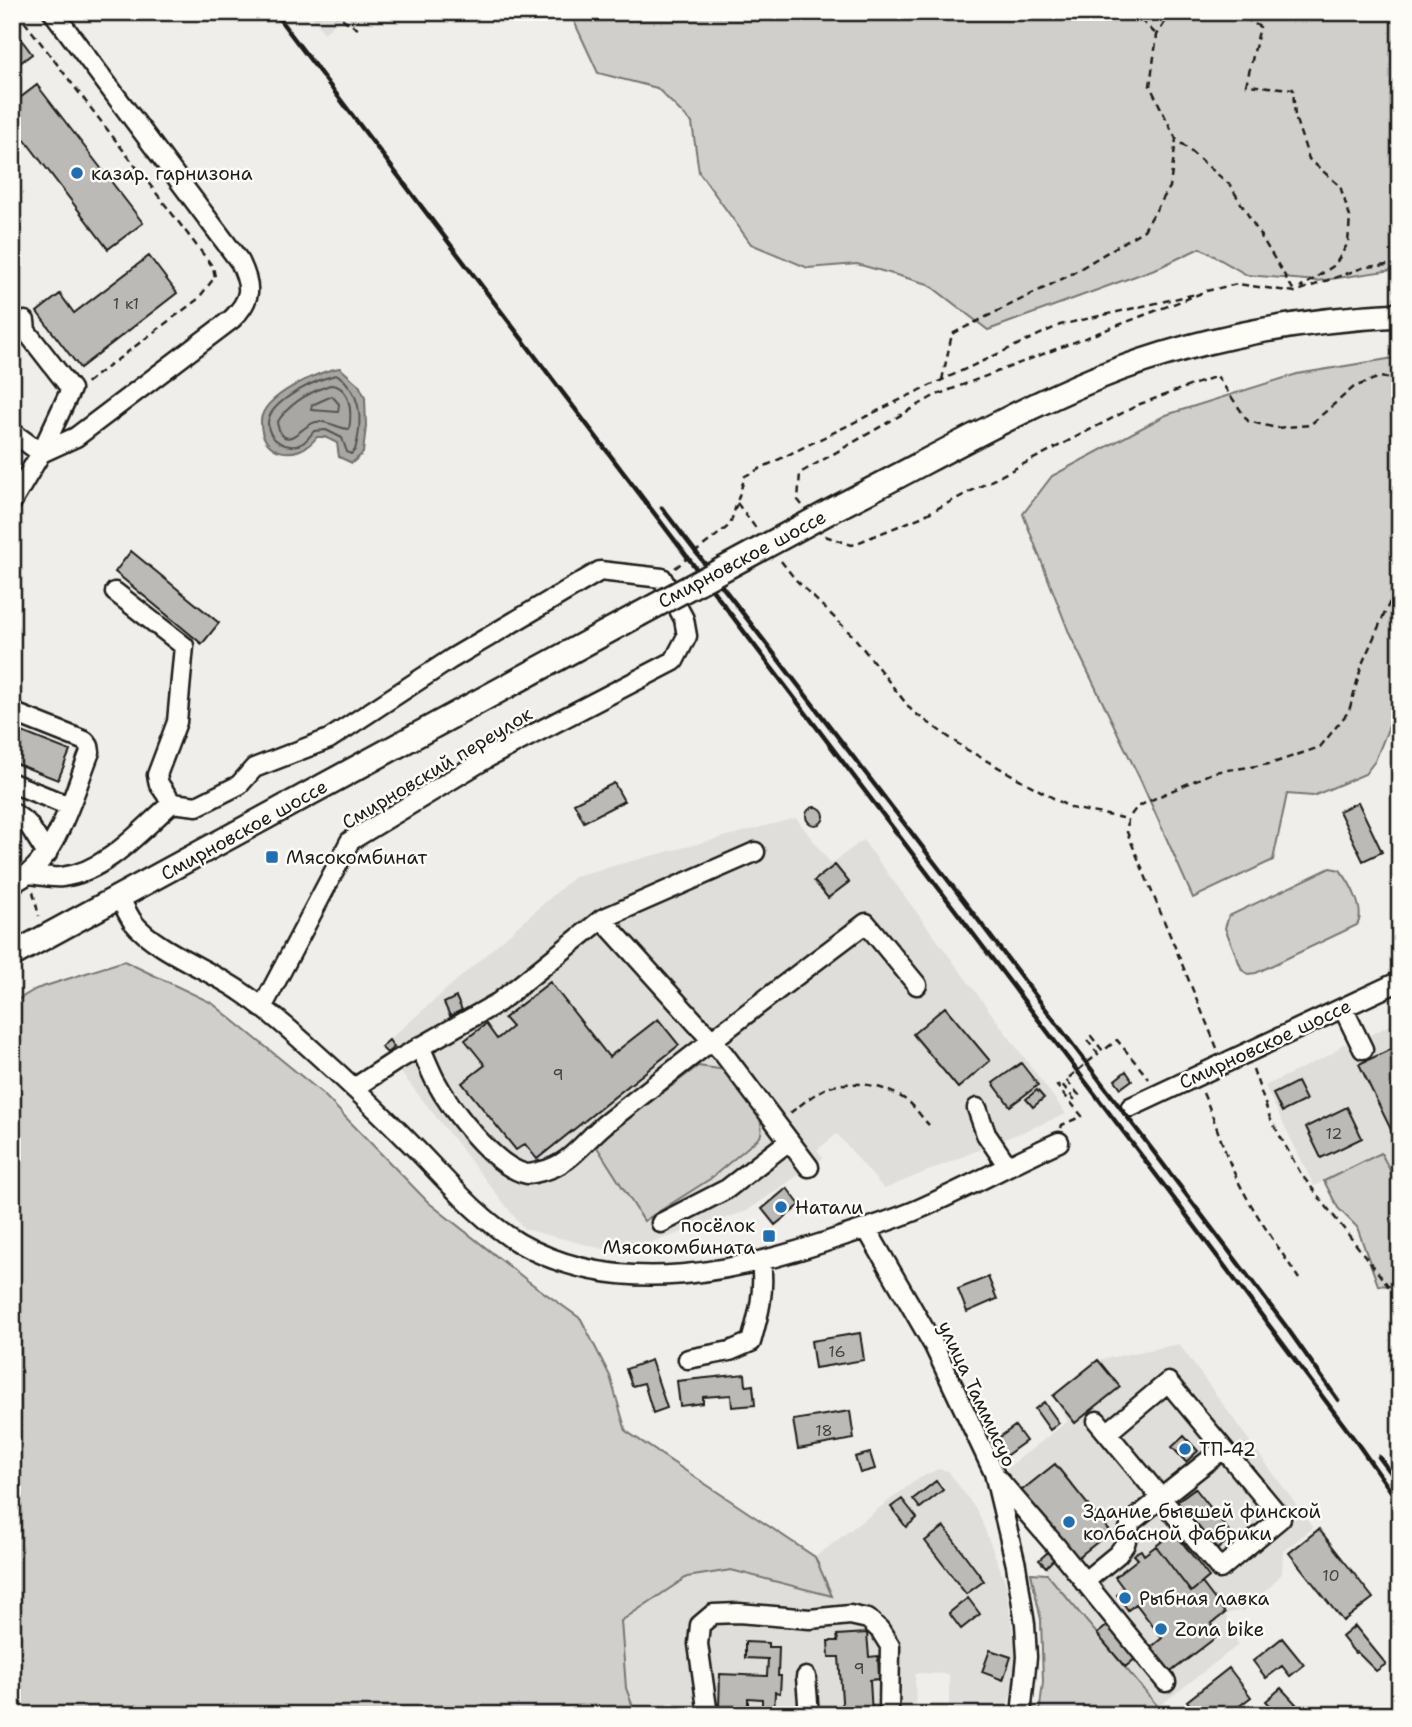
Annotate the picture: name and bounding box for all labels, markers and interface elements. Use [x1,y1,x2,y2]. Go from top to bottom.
place label: казар. гарнизона [91,161,253,186]
marker: казар. гарнизона [69,165,85,181]
house number: 1 к1 [113,293,139,314]
street label: Смирновское шоссе [654,504,830,614]
street label: Смирновский переулок [337,701,537,835]
street label: Смирновское шоссе [156,774,332,886]
place label: Мясокомбинат [286,845,427,870]
marker: Мясокомбинат [264,849,280,865]
street label: Смирновское шоссе [1175,993,1355,1095]
house number: 9 [552,1064,564,1085]
house number: 12 [1325,1123,1343,1144]
place label: Натали [795,1195,864,1220]
marker: Натали [773,1199,789,1215]
place label: посёлок Мясокомбината [603,1213,755,1260]
marker: посёлок Мясокомбината [761,1228,777,1244]
street label: улица Таммисуо [932,1317,1022,1471]
house number: 16 [828,1341,846,1362]
house number: 18 [815,1420,833,1441]
place label: ТП-42 [1199,1437,1256,1462]
marker: ТП-42 [1177,1441,1193,1457]
place label: Здание бывшей финской колбасной фабрики [1083,1499,1321,1546]
marker: Здание бывшей финской колбасной фабрики [1061,1514,1077,1530]
house number: 10 [1322,1565,1340,1586]
place label: Рыбная лавка [1139,1586,1270,1611]
marker: Рыбная лавка [1117,1590,1133,1606]
place label: Zona bike [1175,1617,1264,1642]
marker: Zona bike [1153,1621,1169,1637]
house number: 9 [853,1658,865,1679]

